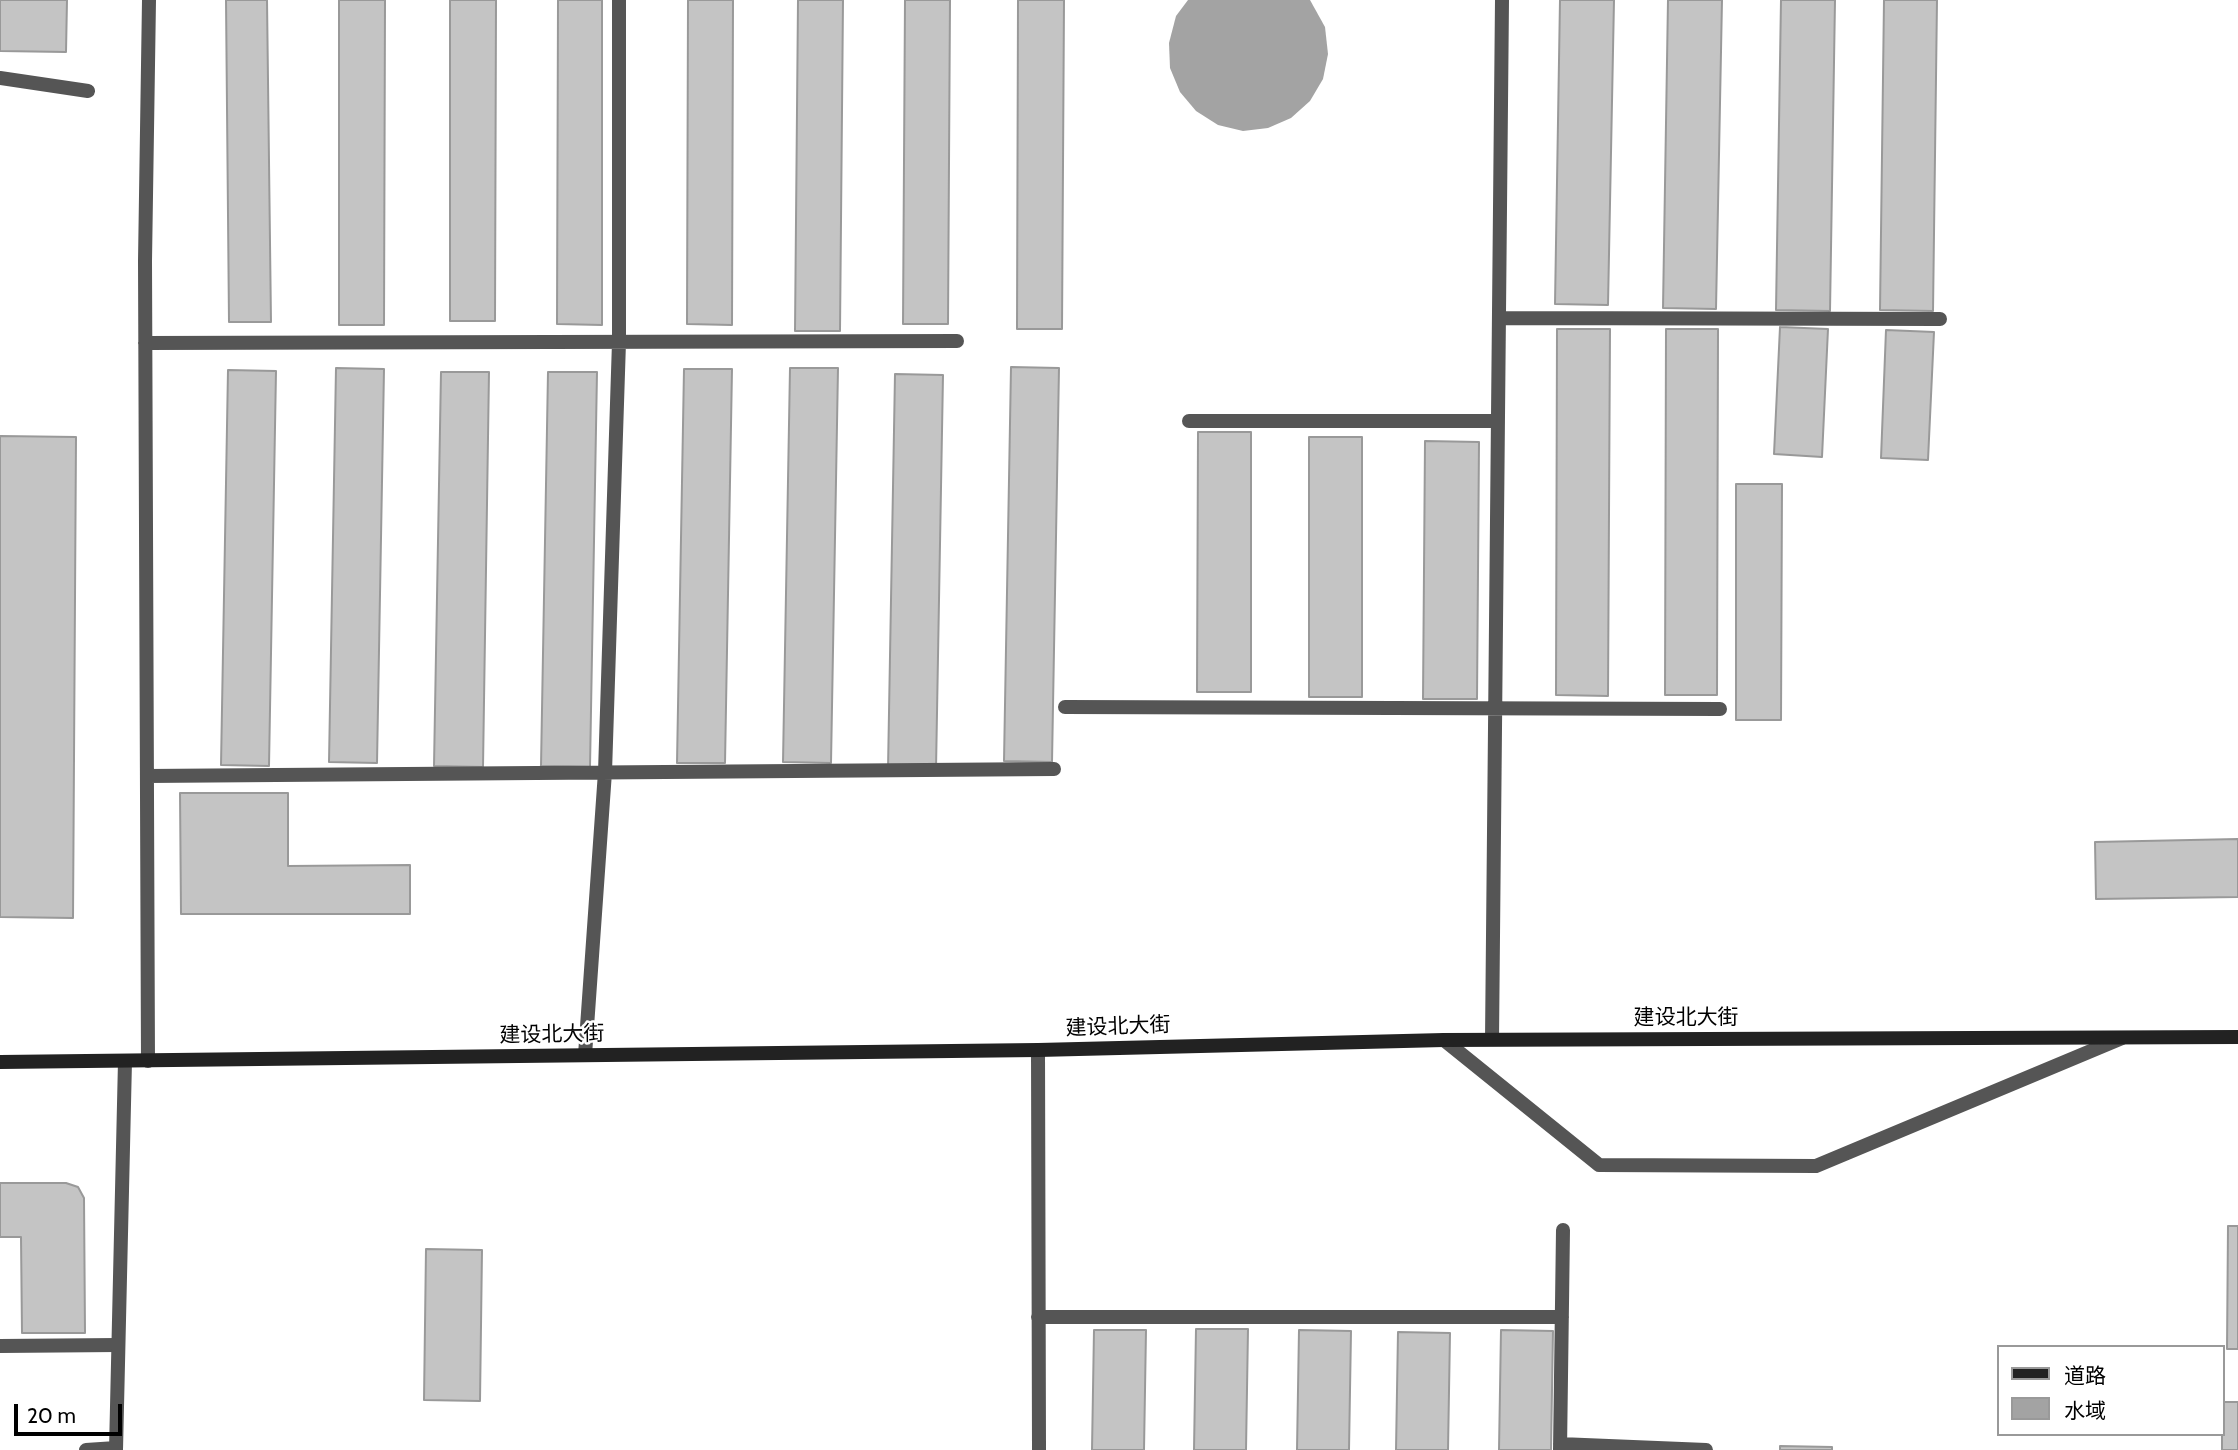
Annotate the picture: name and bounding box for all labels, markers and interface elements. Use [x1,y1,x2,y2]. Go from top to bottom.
street label: 建设北大街 [1634,1005,1738,1031]
street label: 建设北大街 [1065,1013,1171,1041]
street label: 建设北大街 [499,1021,605,1049]
legend [1996,1345,2224,1436]
text: 道路 [2064,1363,2106,1388]
scale bar [18,1390,126,1434]
text: 水域 [2064,1398,2106,1423]
text: 20 m [27,1403,76,1428]

